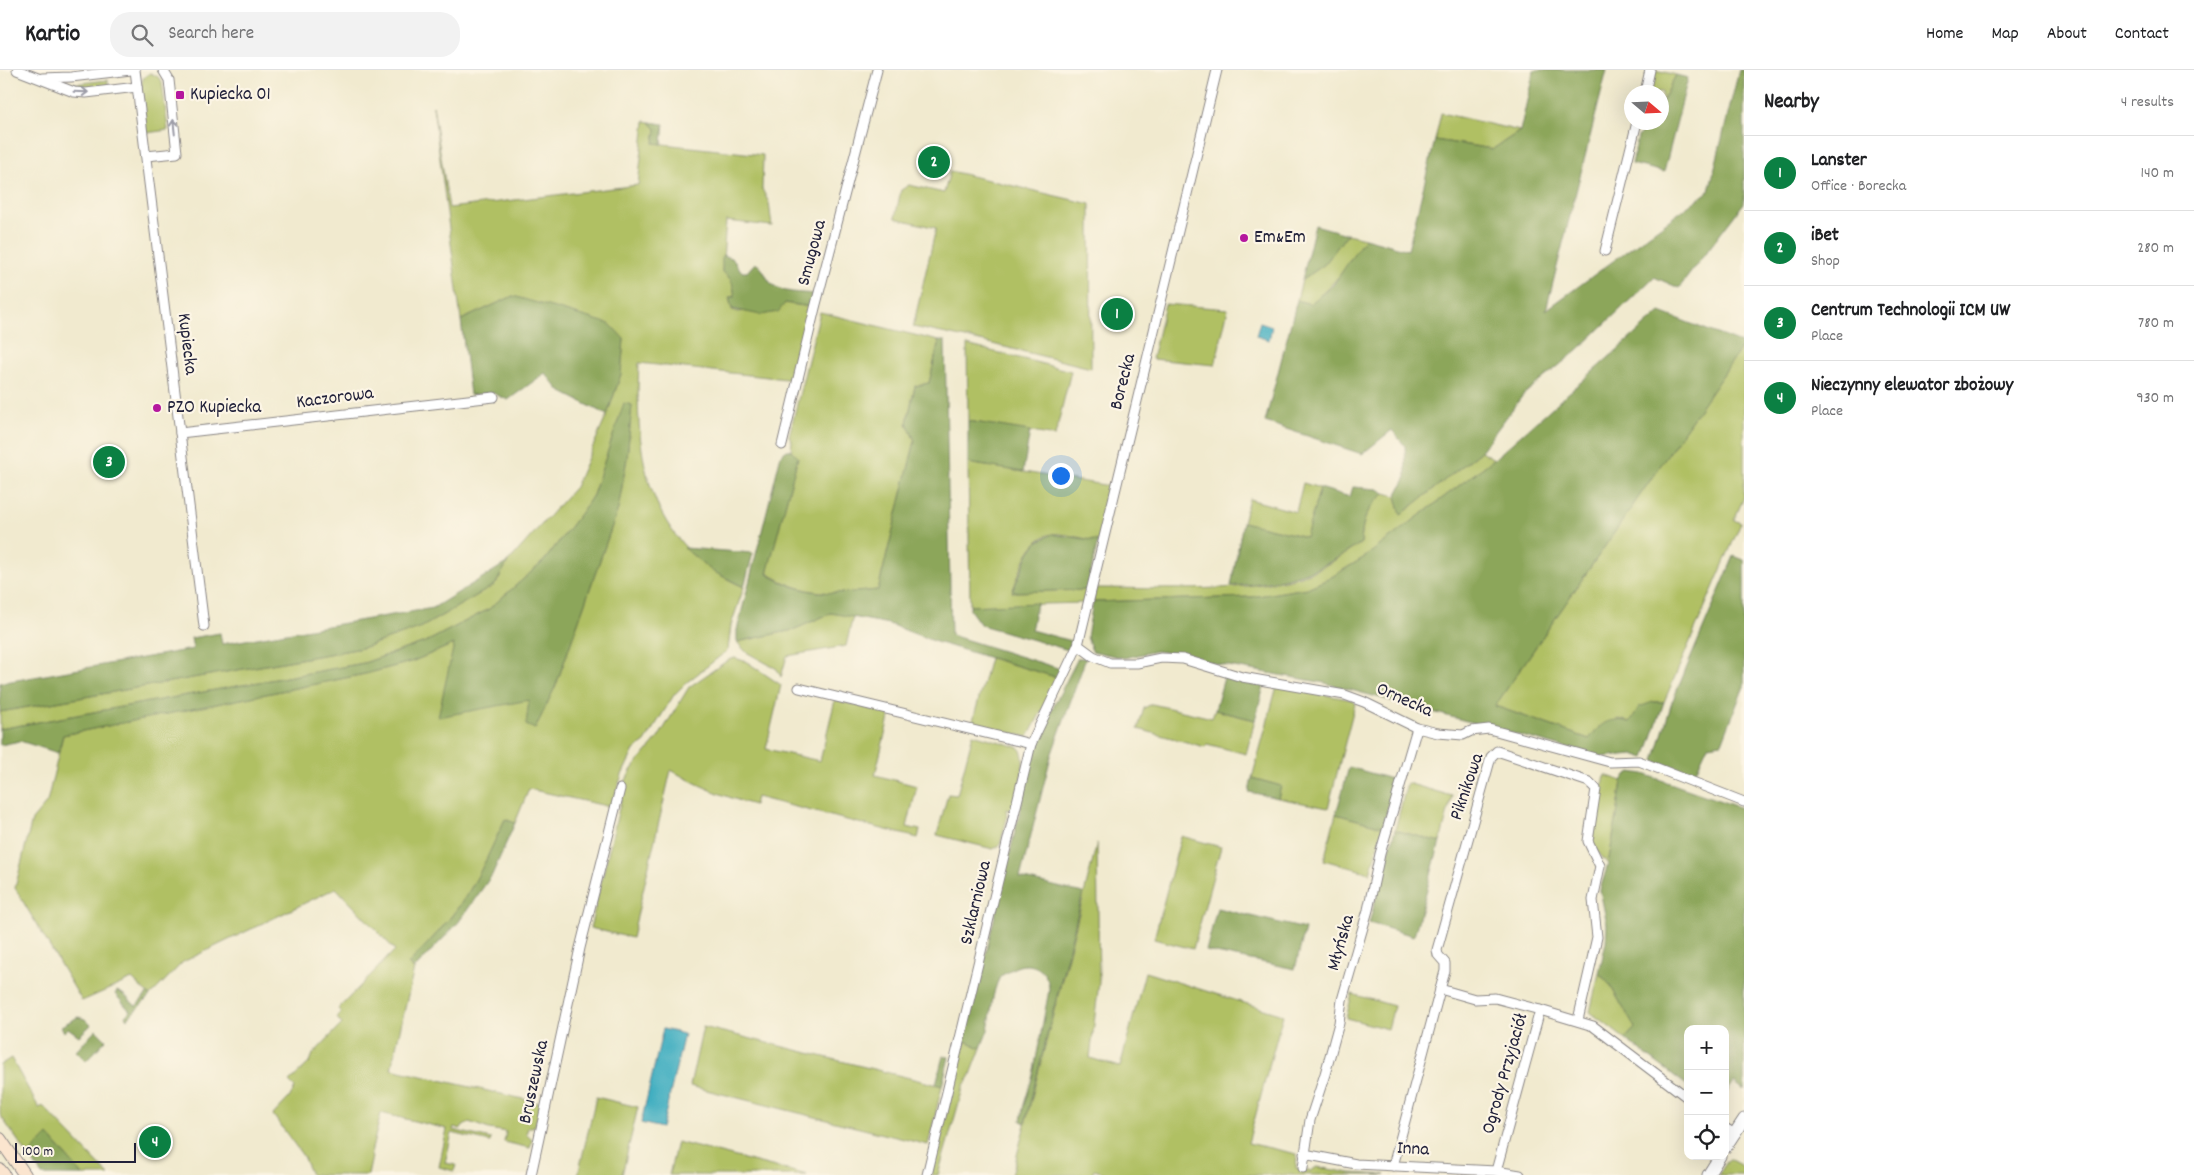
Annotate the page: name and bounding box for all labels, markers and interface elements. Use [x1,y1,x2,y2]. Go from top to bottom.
search box [110,12,460,57]
text: Kartio [25,18,80,52]
icon: search [128,21,156,49]
text: Search here [168,21,254,48]
text: Home [1926,22,1963,47]
text: Map [1991,22,2019,47]
text: About [2047,22,2087,47]
text: Contact [2115,22,2169,47]
place label: Kupiecka 01 [190,82,271,109]
north arrow [1624,85,1669,130]
one-way arrow [73,88,89,97]
text: Nearby [1764,88,1819,118]
marker: Kupiecka 01 [174,89,186,101]
text: 4 results [2121,91,2174,114]
one-way arrow [169,119,179,135]
pin: 2 [918,143,950,181]
text: Lanster [1811,148,1867,175]
text: 1 [1778,162,1782,185]
text: 140 m [2140,162,2174,185]
text: Office · Borecka [1811,175,1906,198]
street label: Smugowa [791,216,835,289]
text: iBet [1811,223,1839,250]
place label: Em&Em [1254,225,1306,252]
marker: Em&Em [1238,232,1250,244]
text: 2 [1777,237,1784,260]
text: 280 m [2137,237,2174,260]
text: Shop [1811,250,1840,273]
pin: 1 [1101,295,1133,333]
text: Centrum Technologii ICM UW [1811,298,2010,325]
street label: Kupiecka [169,312,203,377]
text: 3 [1776,312,1784,335]
text: 780 m [2138,312,2174,335]
text: Place [1811,325,1843,348]
street label: Borecka [1104,350,1144,413]
text: Nieczynny elewator zbożowy [1811,373,2013,400]
street label: Kaczorowa [295,381,376,417]
text: 4 [1777,387,1783,410]
text: 930 m [2136,387,2174,410]
place label: PZO Kupiecka [167,395,262,422]
text: Place [1811,400,1843,423]
marker: PZO Kupiecka [151,402,163,414]
pin: 3 [93,443,125,481]
your location [1048,463,1074,489]
street label: Ornecka [1371,677,1438,726]
street label: Piknikowa [1444,749,1492,824]
street label: Szklarniowa [954,857,1000,948]
street label: Młyńska [1321,911,1363,974]
street label: Ogrody Przyjaciół [1476,1010,1536,1138]
map controls [1684,1025,1729,1160]
button: + [1684,1025,1729,1070]
street label: Bruszewska [513,1037,557,1126]
button: − [1684,1070,1729,1115]
button: locate [1684,1115,1729,1160]
pin: 4 [139,1123,171,1161]
street label: Inna [1396,1136,1431,1164]
scale bar [15,1140,136,1163]
text: 100 m [22,1142,53,1162]

